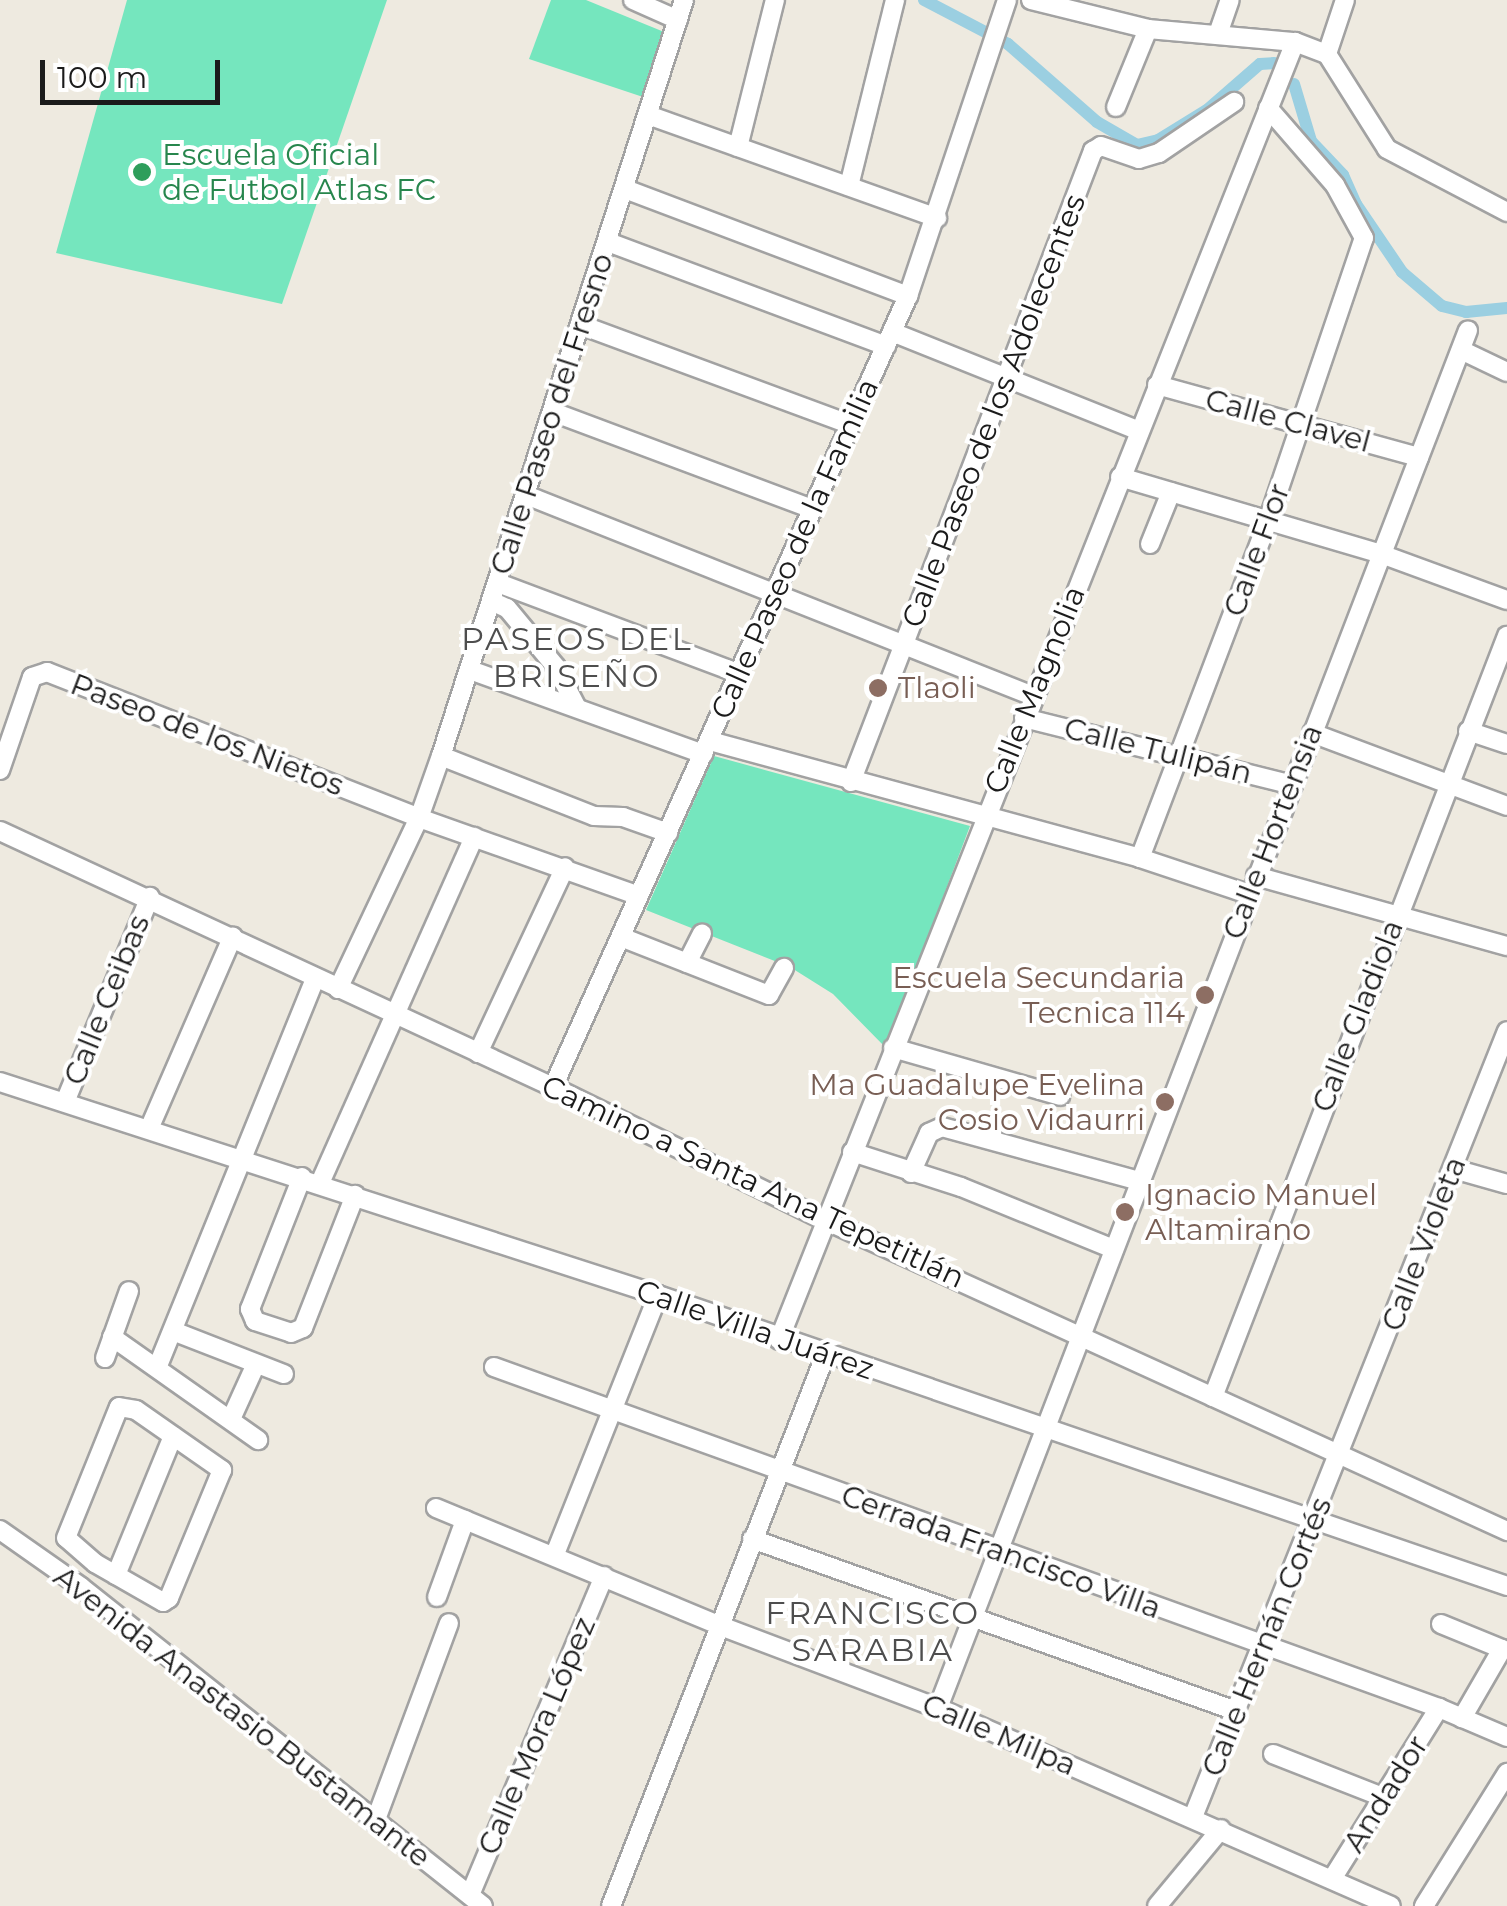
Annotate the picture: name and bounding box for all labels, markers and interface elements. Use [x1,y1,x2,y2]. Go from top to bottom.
scale bar [45,40,225,102]
text: 100 m [57,59,147,96]
place label: Escuela Oficial de Futbol Atlas FC [162,137,436,208]
marker: Escuela Oficial de Futbol Atlas FC [131,161,153,183]
street label: Calle Paseo de los Adolecentes [895,189,1093,633]
street label: Calle Paseo del Fresno [483,249,621,579]
street label: Calle Paseo de la Familia [704,373,886,725]
street label: Calle Clavel [1201,382,1375,460]
street label: Calle Flor [1216,479,1298,621]
street label: Calle Magnolia [977,581,1093,799]
district label: PASEOS DEL BRISEÑO [461,621,693,696]
street label: Paseo de los Nietos [65,666,349,804]
place label: Tlaoli [898,670,976,706]
marker: Tlaoli [867,677,889,699]
street label: Calle Tulipán [1060,710,1256,792]
street label: Calle Hortensia [1216,720,1330,944]
street label: Calle Ceibas [57,910,157,1090]
street label: Calle Gladiola [1305,915,1411,1117]
place label: Escuela Secundaria Tecnica 114 [892,960,1185,1030]
marker: Escuela Secundaria Tecnica 114 [1194,984,1216,1006]
place label: Ma Guadalupe Evelina Cosio Vidaurri [809,1067,1145,1138]
street label: Camino a Santa Ana Tepetitlán [536,1068,970,1296]
marker: Ma Guadalupe Evelina Cosio Vidaurri [1154,1091,1176,1113]
street label: Calle Violeta [1374,1152,1474,1336]
place label: Ignacio Manuel Altamirano [1145,1177,1377,1248]
marker: Ignacio Manuel Altamirano [1114,1201,1136,1223]
street label: Calle Villa Juárez [631,1272,879,1388]
street label: Cerrada Francisco Villa [836,1477,1166,1627]
street label: Calle Hernán Cortés [1195,1492,1339,1782]
street label: Avenida Anastasio Bustamante [47,1559,437,1875]
district label: FRANCISCO SARABIA [765,1595,981,1670]
street label: Calle Mora López [471,1612,603,1860]
street label: Calle Milpa [917,1686,1081,1784]
street label: Andador [1336,1729,1436,1859]

